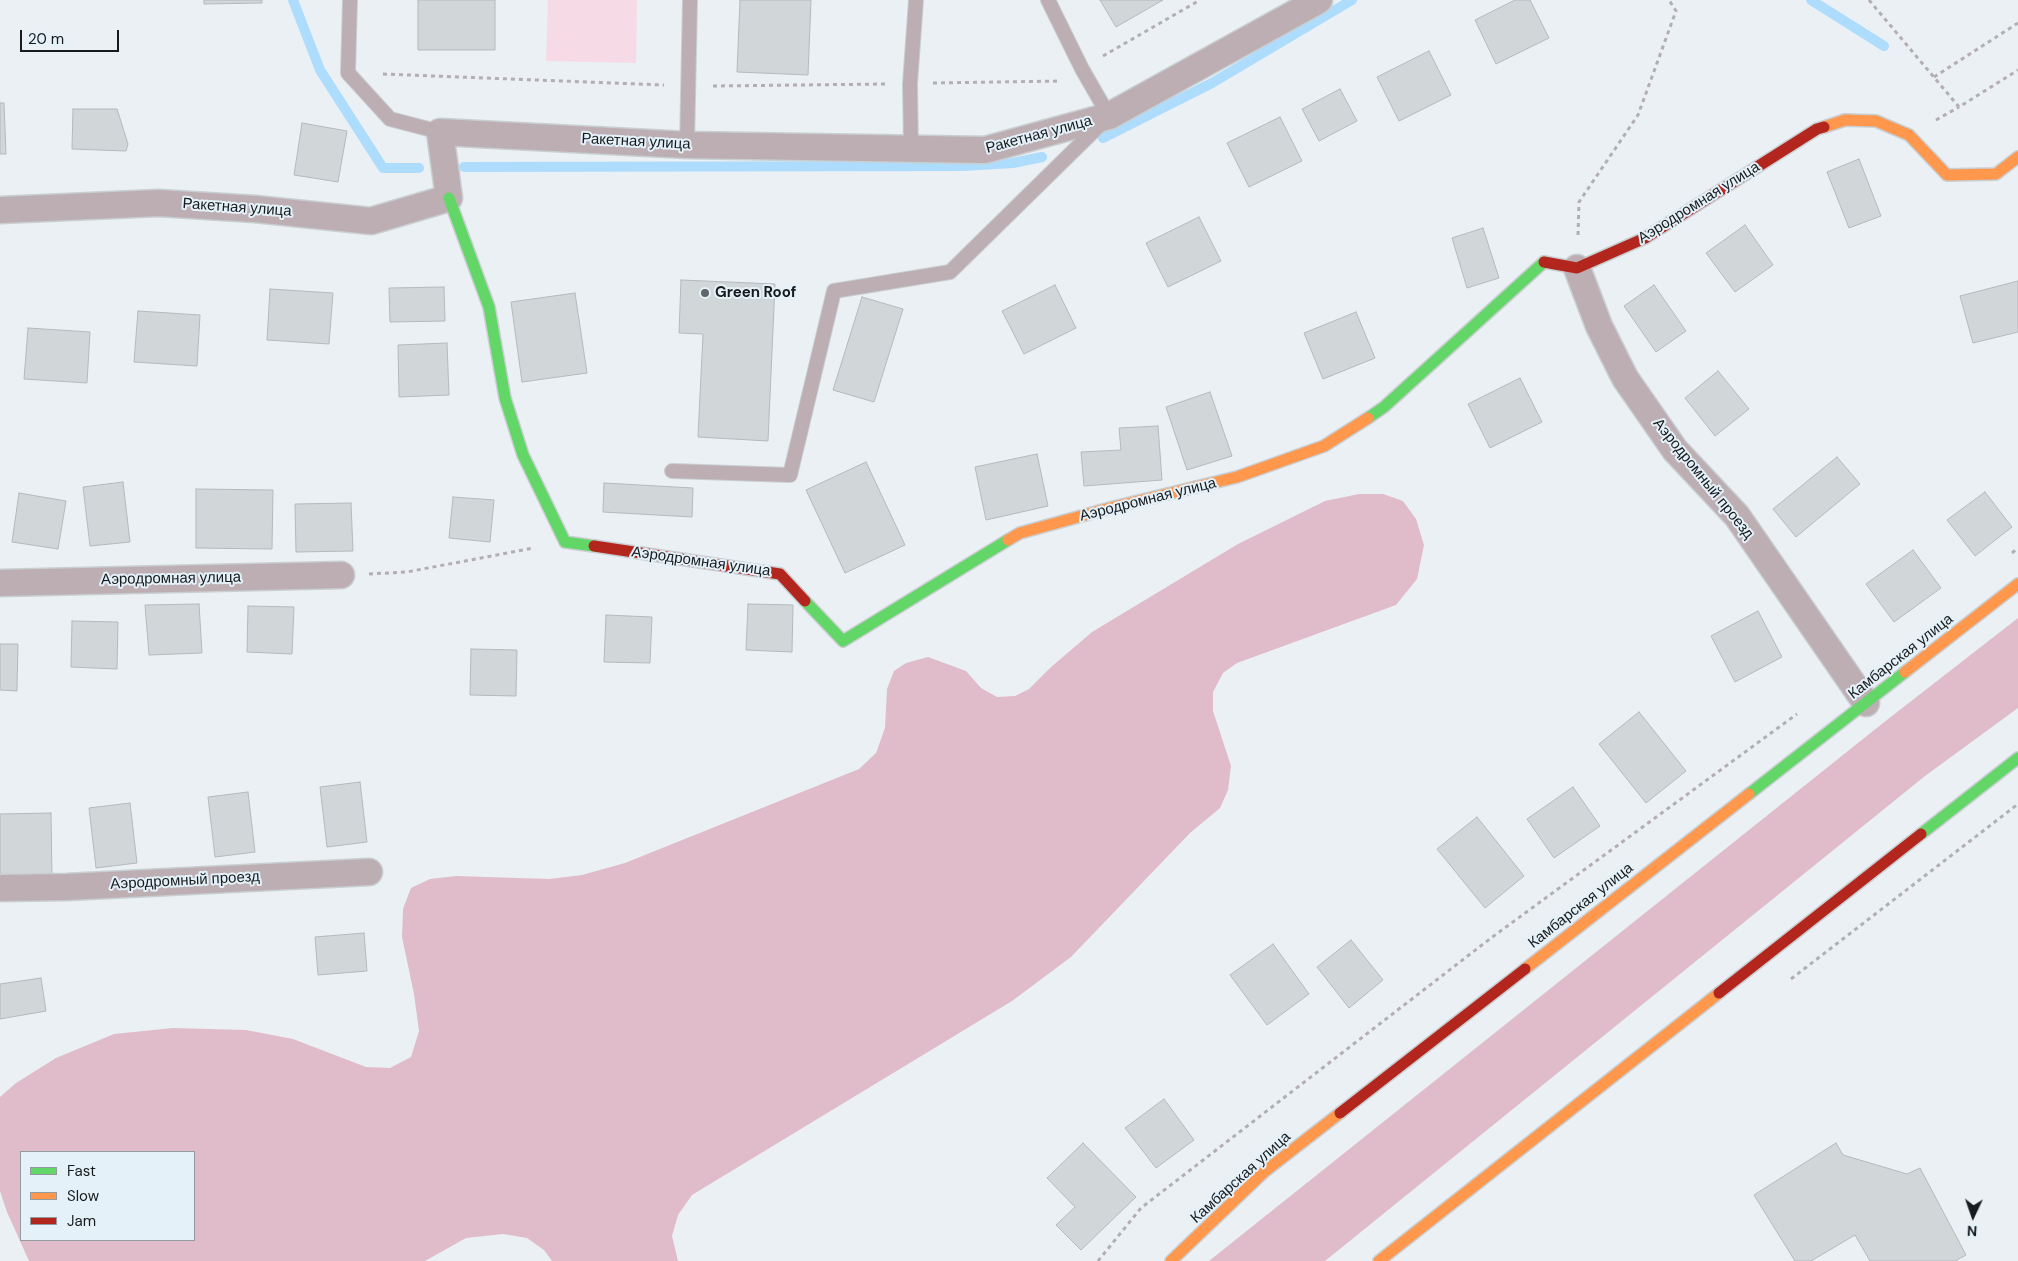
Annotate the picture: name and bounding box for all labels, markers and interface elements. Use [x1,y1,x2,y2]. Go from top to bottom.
scale bar [22,20,121,52]
text: 20 m [28,29,64,49]
street label: Ракетная улица [984,112,1094,158]
street label: Ракетная улица [581,130,691,154]
street label: Аэродромная улица [1635,158,1763,248]
street label: Ракетная улица [182,195,292,221]
place label: Green Roof [715,284,796,302]
marker: Green Roof [699,287,711,299]
street label: Аэродромный проезд [1649,415,1757,543]
street label: Аэродромная улица [1078,474,1218,526]
street label: Аэродромная улица [630,543,772,581]
street label: Аэродромная улица [101,569,241,589]
street label: Камбарская улица [1845,610,1957,704]
street label: Камбарская улица [1525,859,1637,953]
street label: Аэродромный проезд [110,868,260,894]
street label: Камбарская улица [1187,1128,1295,1228]
legend [20,1151,195,1241]
text: Fast [67,1161,96,1181]
text: Slow [67,1186,99,1206]
north arrow [1948,1191,1998,1241]
text: Jam [67,1211,96,1231]
text: N [1967,1222,1978,1240]

